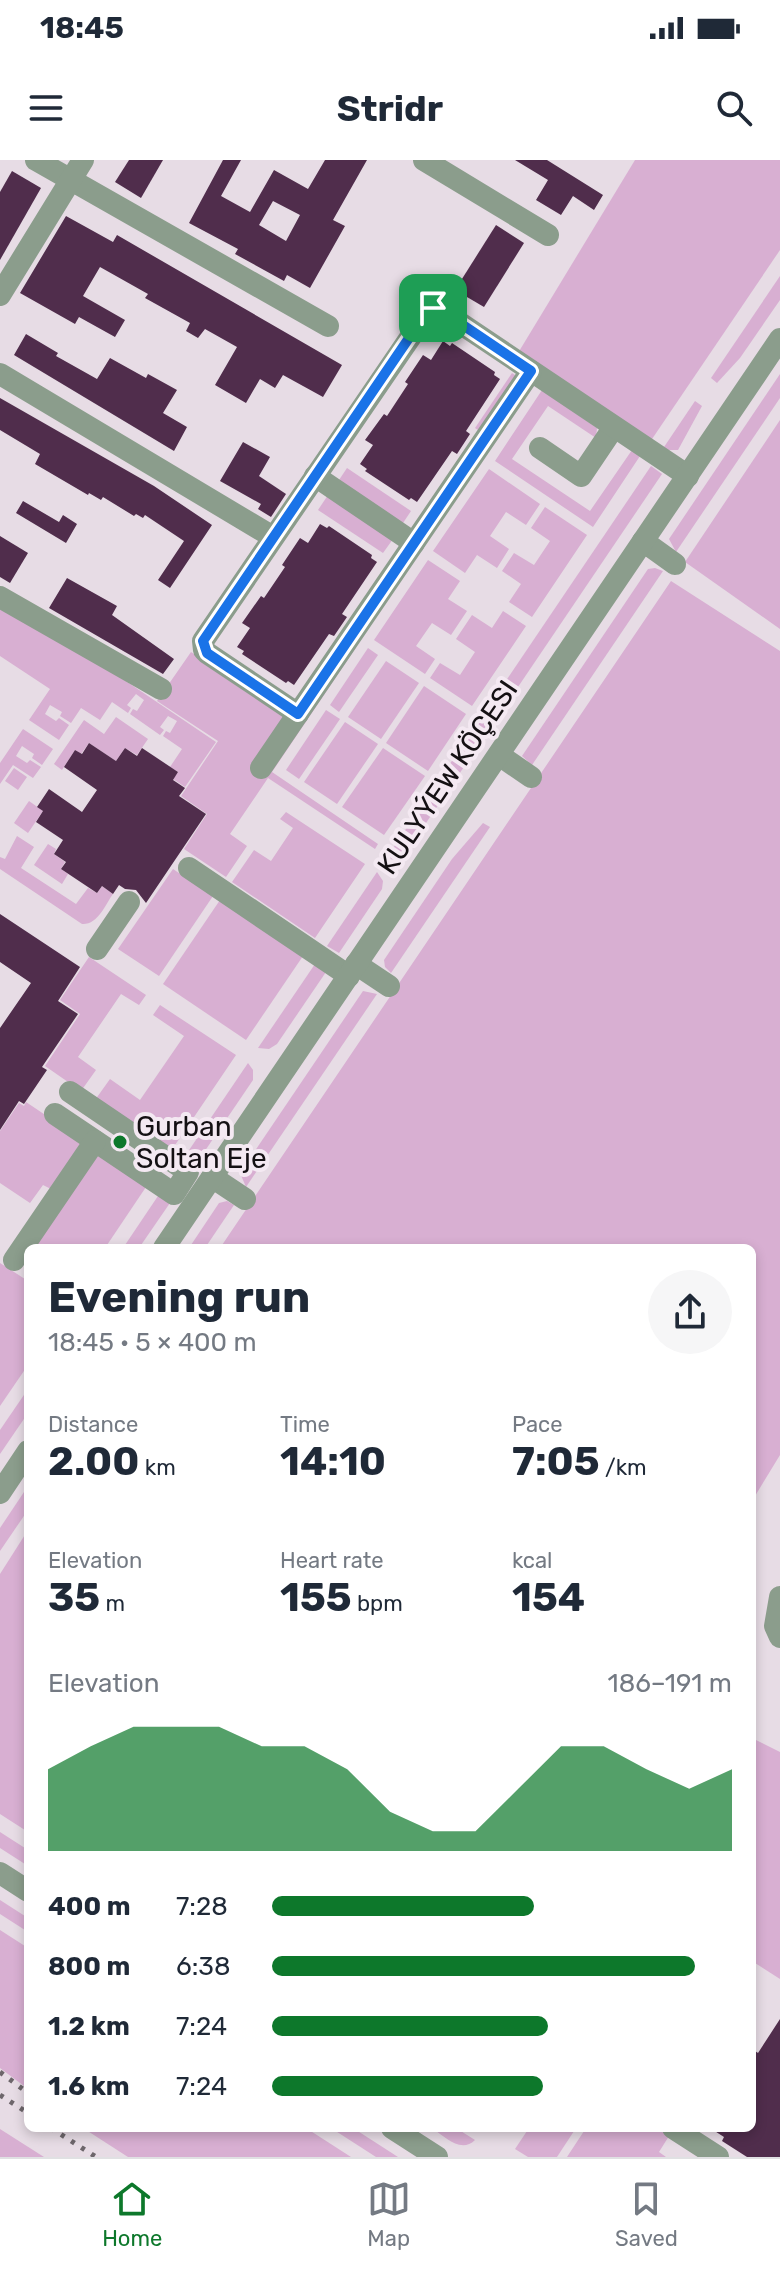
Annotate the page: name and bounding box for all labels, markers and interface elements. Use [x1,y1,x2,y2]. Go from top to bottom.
text: 18:45 [40,10,124,46]
icon: menu [24,86,68,130]
icon: search [712,86,756,130]
text: Stridr [337,87,443,130]
pin [399,274,467,342]
icon: arrive [411,286,455,330]
street label: KULYÝEW KÖÇESI [370,674,524,880]
place label: Gurban Soltan Eje [136,1110,267,1175]
marker: Gurban Soltan Eje [111,1133,129,1151]
button: share [648,1270,732,1354]
text: Evening run [48,1271,310,1323]
text: 18:45 · 5 × 400 m [48,1327,257,1358]
text: Distance [48,1411,138,1438]
text: Time [280,1411,330,1438]
text: Pace [512,1411,563,1438]
text: 2.00 [48,1438,139,1485]
text: 14:10 [280,1438,386,1485]
text: 7:05 [512,1438,600,1485]
text: km [139,1454,176,1481]
text: /km [600,1454,647,1481]
text: Elevation [48,1547,142,1574]
text: Heart rate [280,1547,384,1574]
text: kcal [512,1547,552,1574]
text: 35 [48,1574,100,1621]
text: 155 [280,1574,352,1621]
text: 154 [512,1574,585,1621]
text: m [100,1590,125,1617]
text: bpm [352,1590,403,1617]
text: Elevation [48,1668,159,1699]
text: 186–191 m [608,1668,732,1699]
text: 400 m [48,1891,130,1922]
text: 7:28 [176,1891,228,1922]
text: 800 m [48,1951,130,1982]
text: 6:38 [176,1951,231,1982]
text: 1.2 km [48,2011,130,2042]
text: 7:24 [176,2011,227,2042]
text: 1.6 km [48,2071,130,2102]
text: 7:24 [176,2071,227,2102]
tab: Home [102,2177,162,2252]
tab: Map [367,2177,411,2252]
tab: Saved [615,2177,678,2252]

